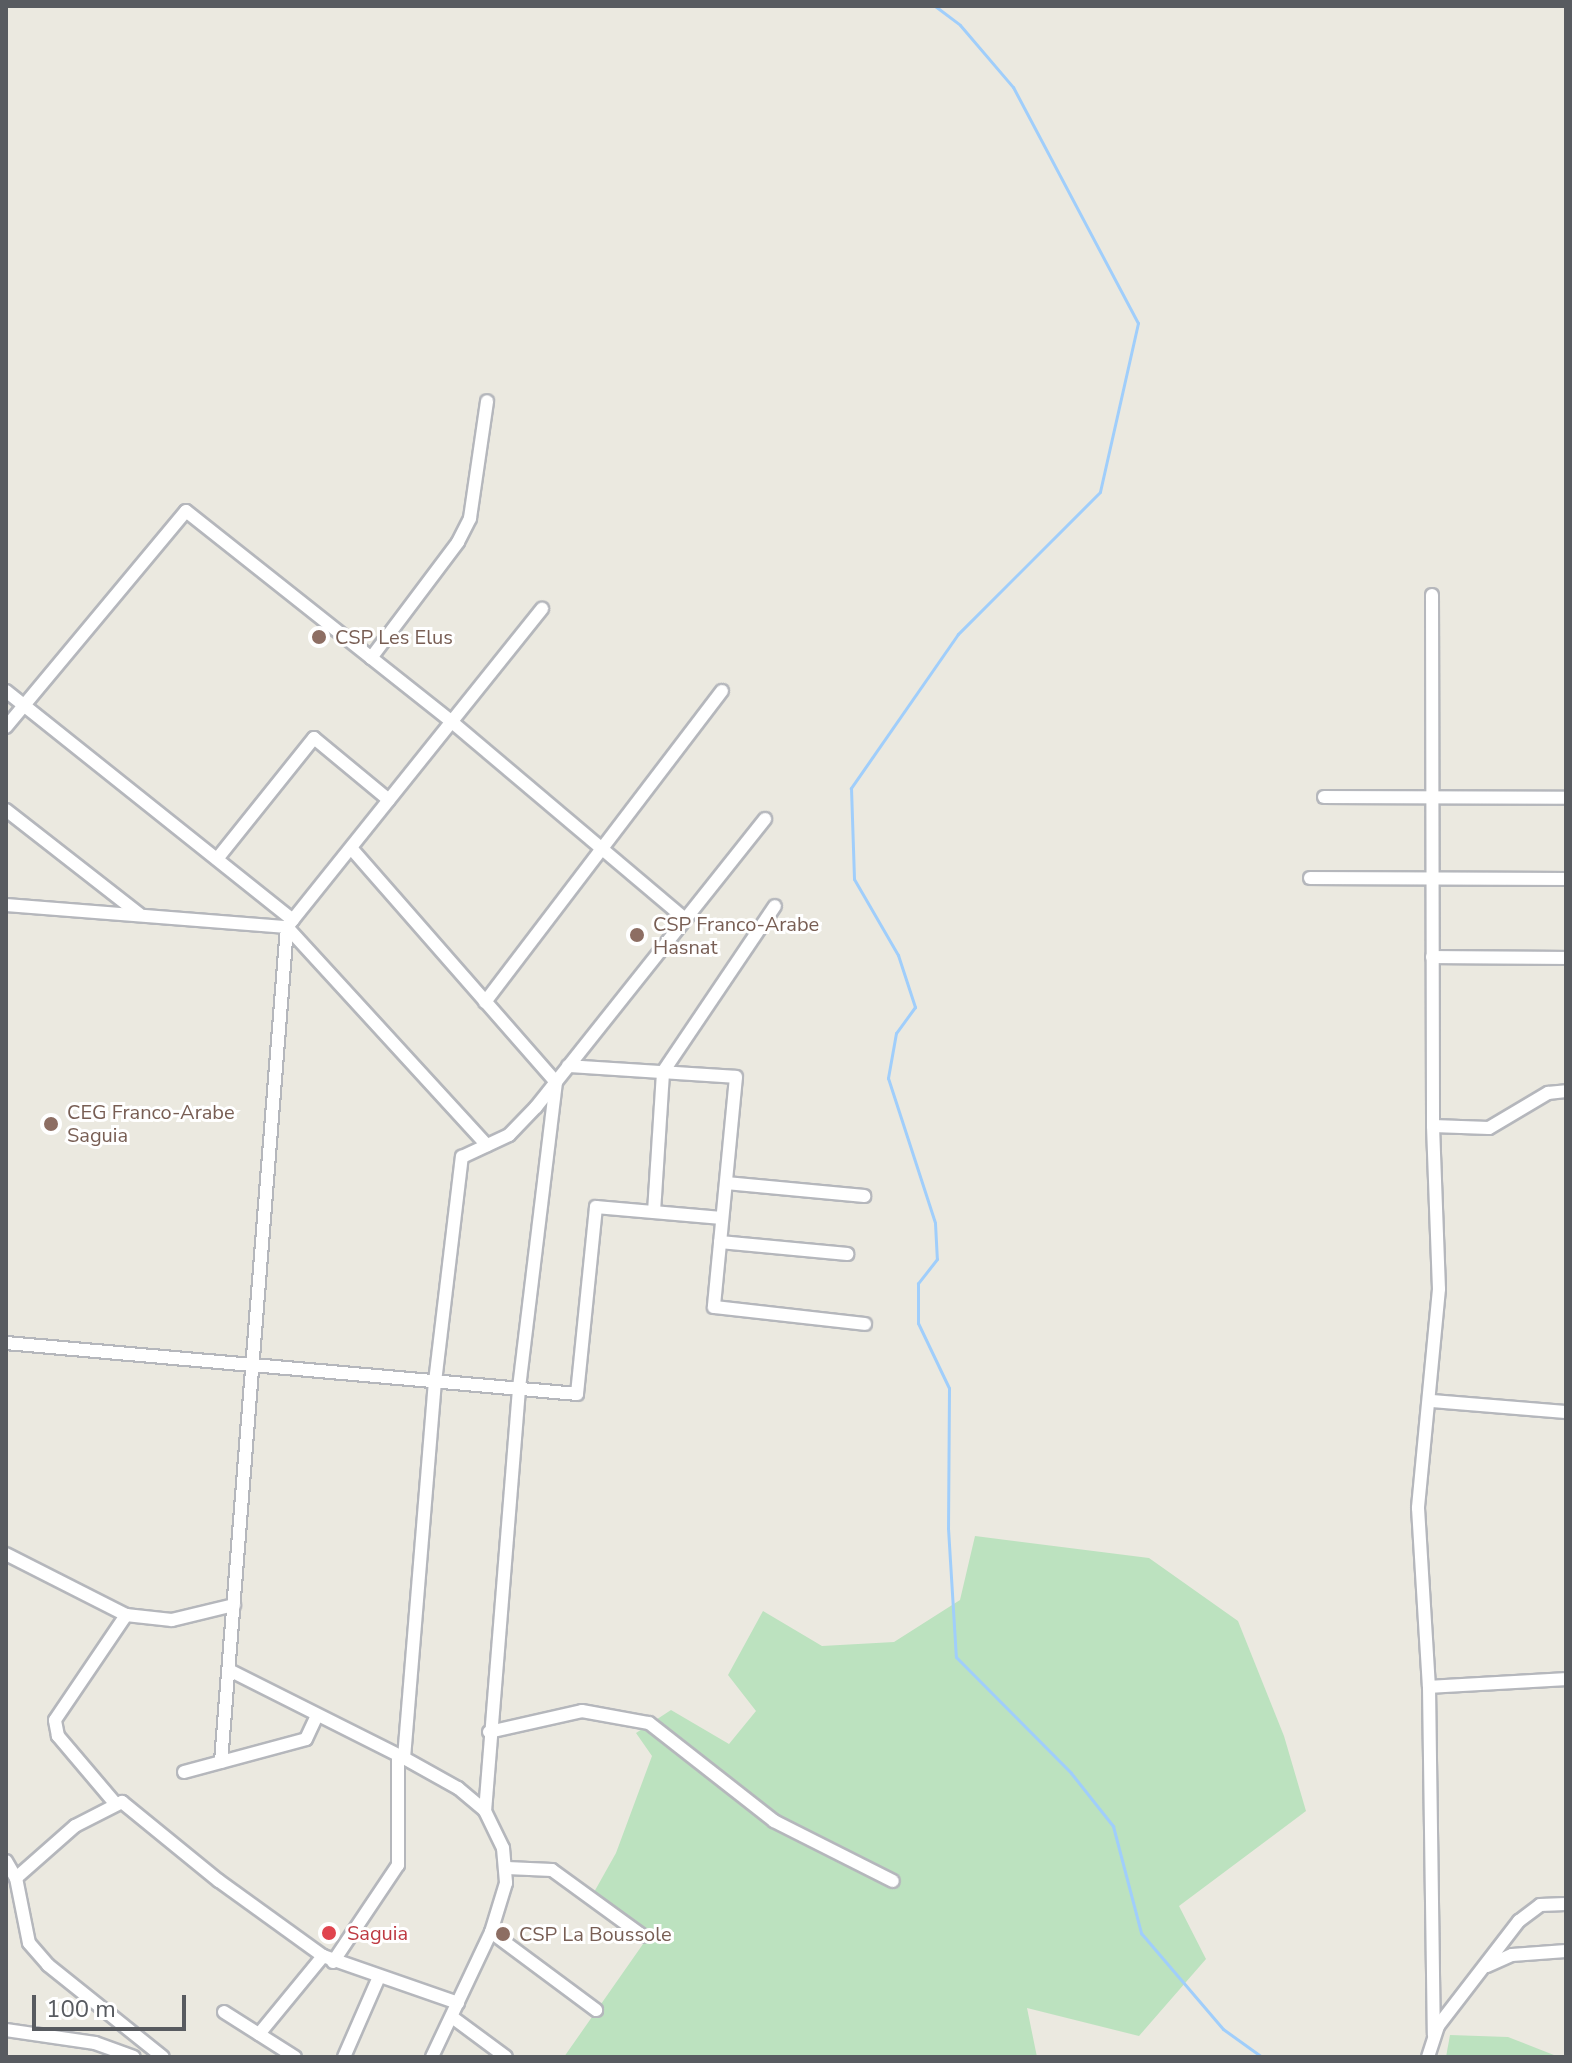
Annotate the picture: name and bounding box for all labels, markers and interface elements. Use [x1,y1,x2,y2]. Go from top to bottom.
place label: CSP Les Elus [335,625,453,649]
marker: CSP Les Elus [310,628,328,646]
place label: CSP Franco-Arabe Hasnat [653,912,819,959]
marker: CSP Franco-Arabe Hasnat [628,926,646,944]
place label: CEG Franco-Arabe Saguia [67,1100,235,1147]
marker: CEG Franco-Arabe Saguia [42,1115,60,1133]
place label: Saguia [347,1921,408,1945]
marker: Saguia [318,1922,340,1944]
place label: CSP La Boussole [519,1922,672,1946]
marker: CSP La Boussole [494,1925,512,1943]
scale bar [36,1979,190,2029]
text: 100 m [46,1993,116,2025]

